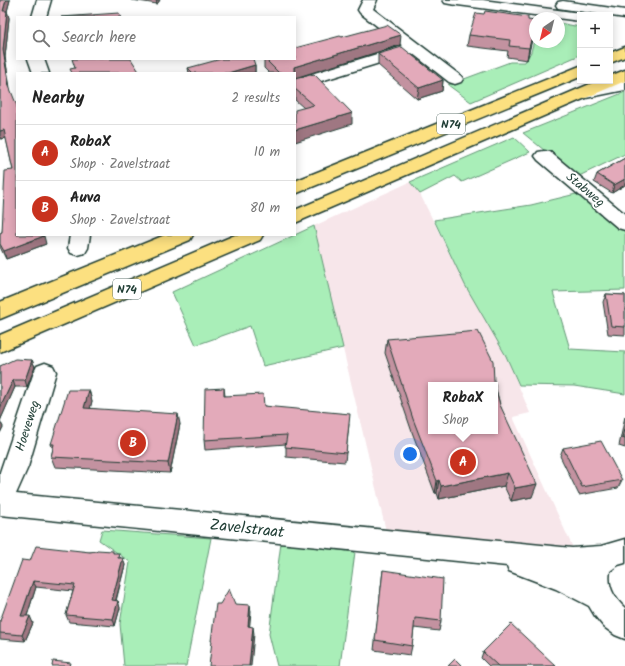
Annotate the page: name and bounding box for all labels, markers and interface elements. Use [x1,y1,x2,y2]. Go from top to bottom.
north arrow [529,12,565,48]
map controls [577,12,613,84]
button: + [577,12,613,48]
search box [16,16,296,60]
text: Search here [62,26,136,50]
icon: search [30,27,52,49]
button: − [577,48,613,84]
text: Nearby [32,85,84,112]
text: 2 results [232,88,280,109]
road number: N74 [437,114,465,134]
text: RobaX [70,130,111,154]
text: A [41,142,49,163]
text: 10 m [254,142,280,163]
text: Shop · Zavelstraat [70,154,170,175]
street label: Stabweg [561,167,609,213]
text: Auva [70,186,101,210]
text: B [41,198,49,219]
text: 80 m [250,198,280,219]
text: Shop · Zavelstraat [70,210,170,231]
road number: N74 [113,279,141,299]
popup [428,382,498,434]
text: RobaX [443,386,483,410]
street label: Hoeveweg [10,398,46,454]
text: Shop [443,410,469,431]
pin: B [120,428,146,458]
your location [400,444,420,464]
pin: A [450,447,476,477]
street label: Zavelstraat [208,513,286,545]

